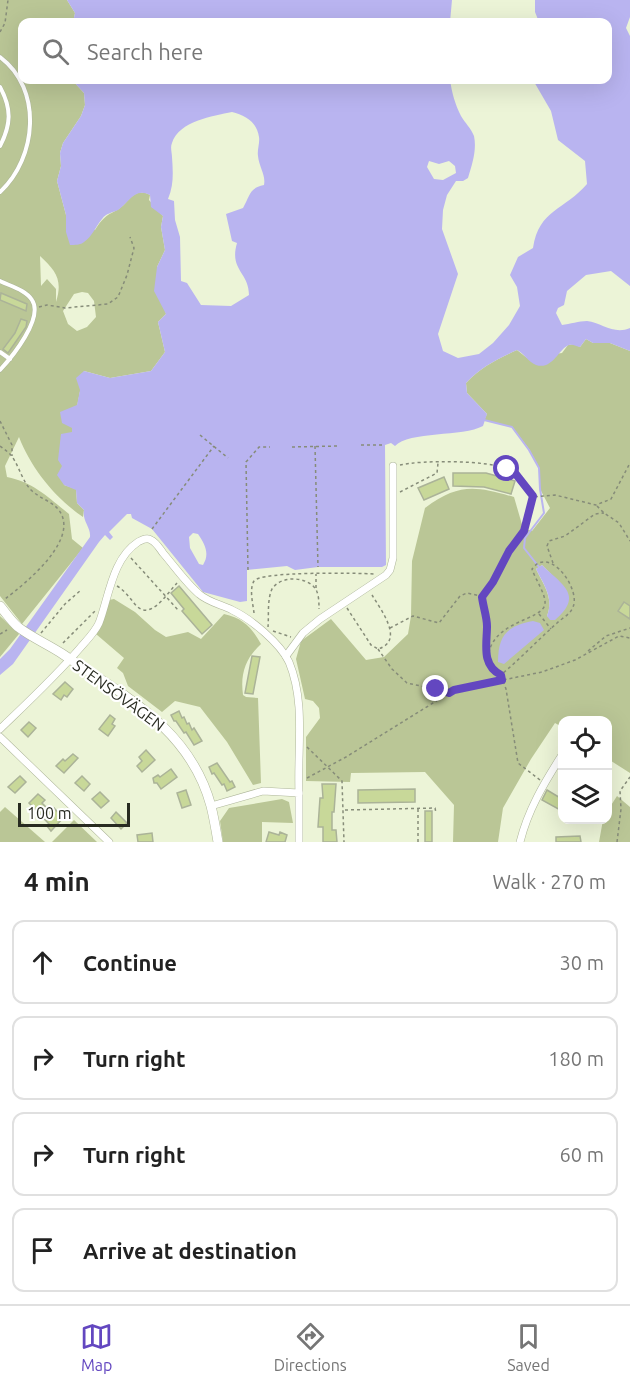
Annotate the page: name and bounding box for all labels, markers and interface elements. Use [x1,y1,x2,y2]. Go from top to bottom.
search box [18,18,612,84]
icon: search [39,35,72,68]
text: Search here [87,39,203,64]
route start [493,455,519,481]
street label: STENSÖVÄGEN [70,656,168,734]
route end [422,675,448,701]
map controls [558,716,612,824]
button: locate [558,716,612,770]
button: layers [558,770,612,824]
scale bar [18,800,130,828]
text: 100 m [27,804,72,822]
text: 4 min [24,867,90,896]
text: Walk · 270 m [493,870,606,893]
icon: ahead [26,946,59,979]
text: Continue [83,950,177,975]
text: 30 m [560,951,604,974]
icon: right [26,1042,59,1075]
text: Turn right [83,1046,185,1071]
text: 180 m [548,1047,604,1070]
icon: right [26,1138,59,1171]
text: Turn right [83,1142,185,1167]
text: 60 m [560,1143,604,1166]
icon: arrive [26,1234,59,1267]
text: Arrive at destination [83,1238,297,1263]
tab: Map [80,1320,113,1374]
tab: Directions [274,1320,347,1374]
tab: Saved [507,1320,550,1374]

